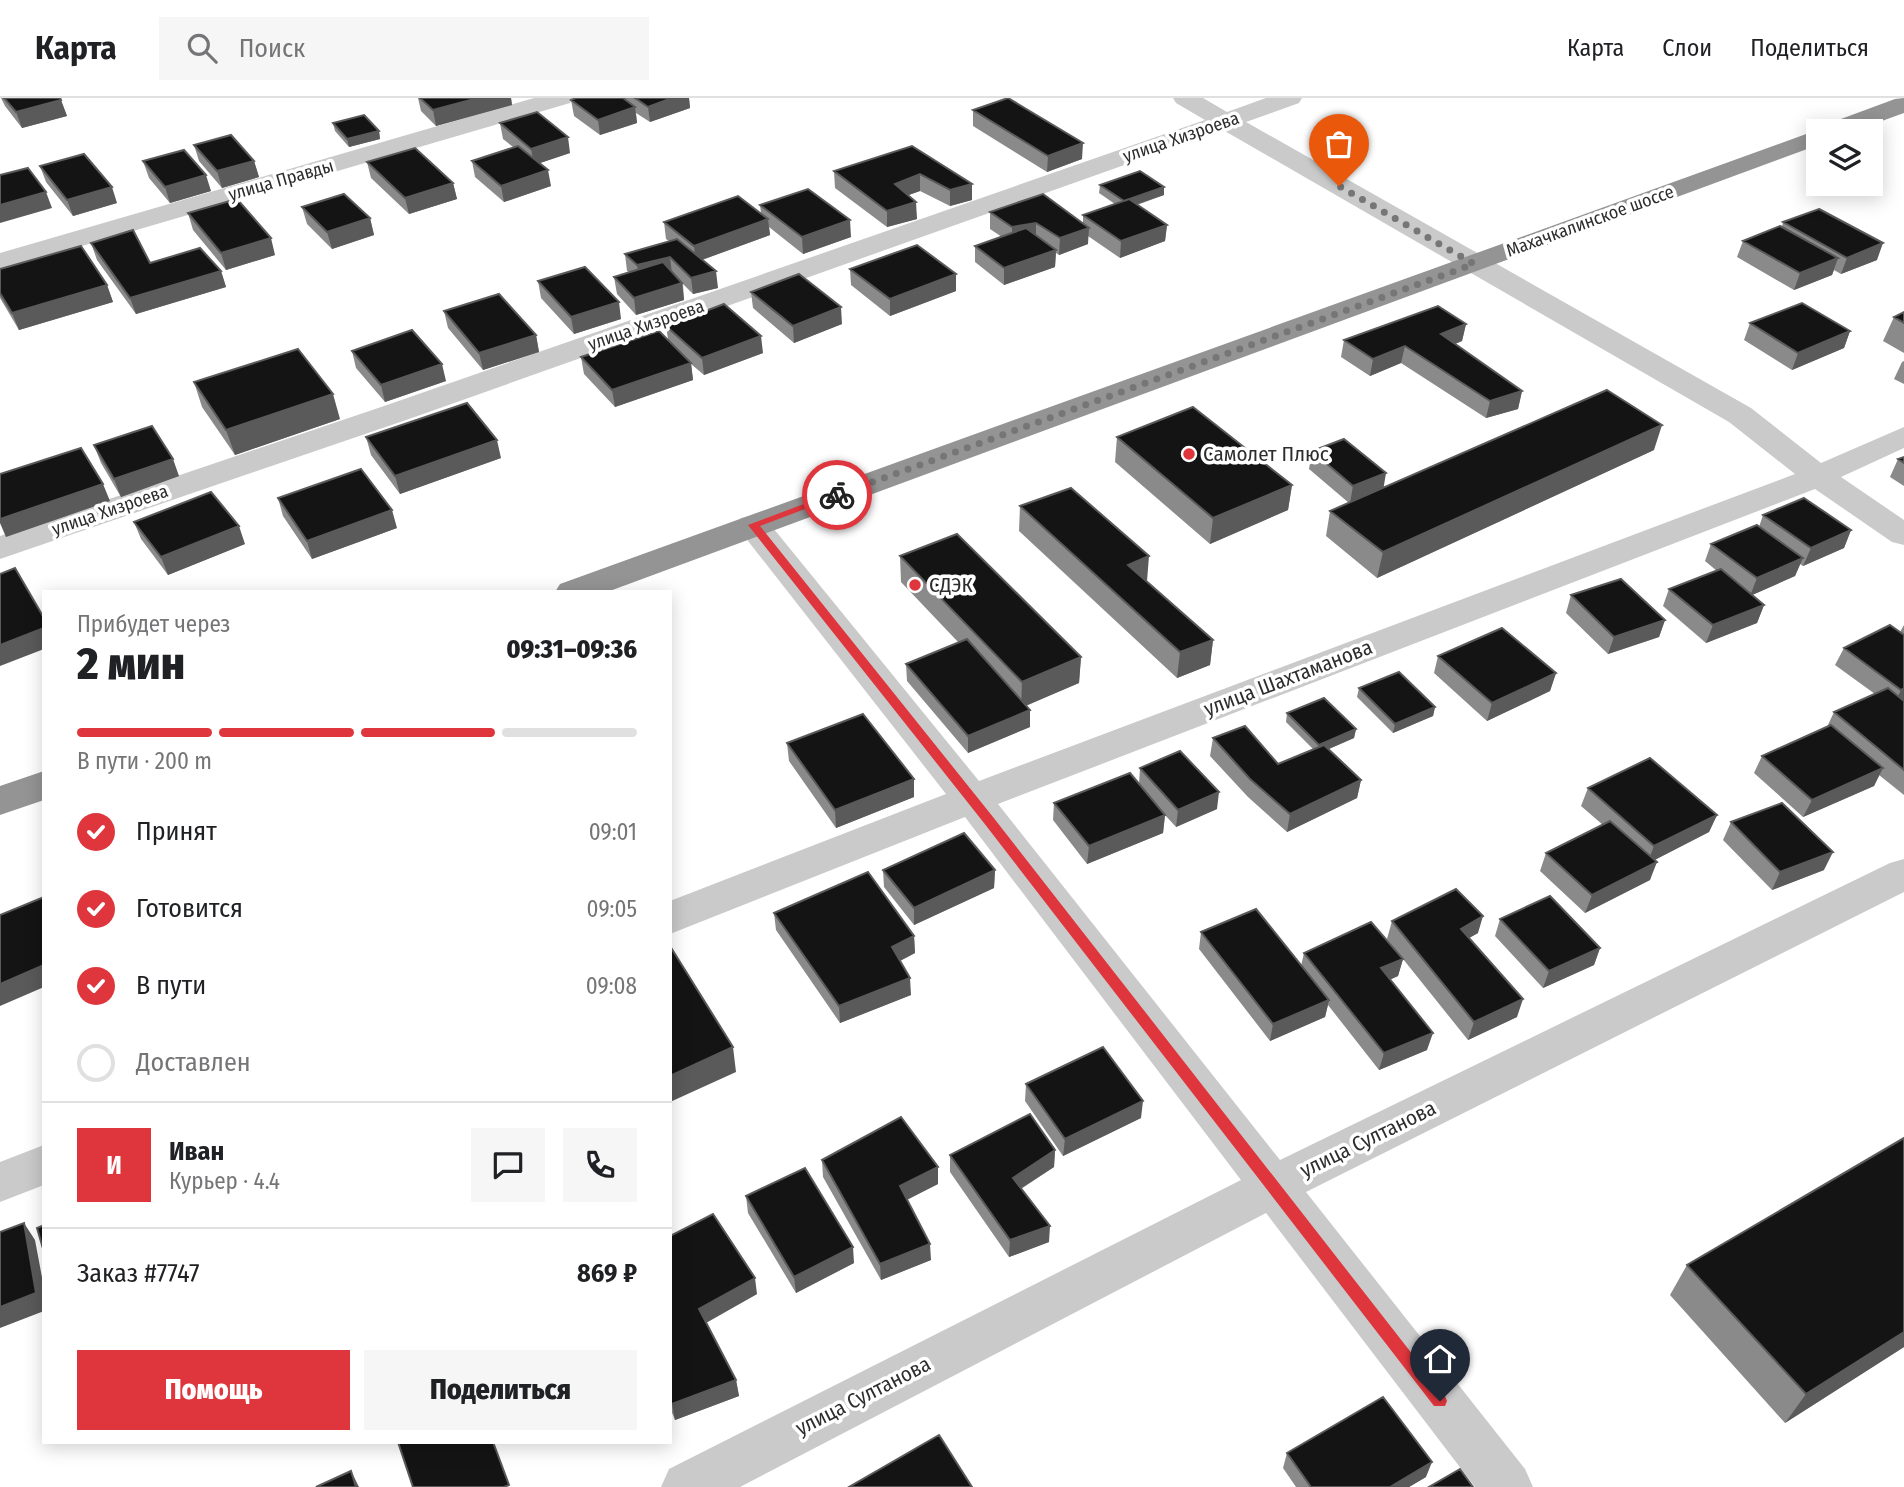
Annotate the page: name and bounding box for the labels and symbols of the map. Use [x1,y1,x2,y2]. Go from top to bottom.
street label: улица Хизроева [1120,107,1242,167]
pin [1309,114,1369,186]
street label: улица Правды [226,154,336,206]
street label: Махачкалинское шоссе [1503,180,1677,262]
street label: улица Хизроева [585,295,707,355]
place label: Самолет Плюс [1203,441,1329,467]
marker: Самолет Плюс [1181,446,1197,462]
courier [802,460,872,530]
street label: улица Хизроева [49,480,171,540]
place label: СДЭК [929,572,973,598]
marker: СДЭК [907,577,923,593]
street label: улица Шахтаманова [1200,634,1376,722]
street label: улица Султанова [1296,1095,1440,1183]
pin [1410,1329,1470,1401]
street label: улица Султанова [791,1351,935,1441]

